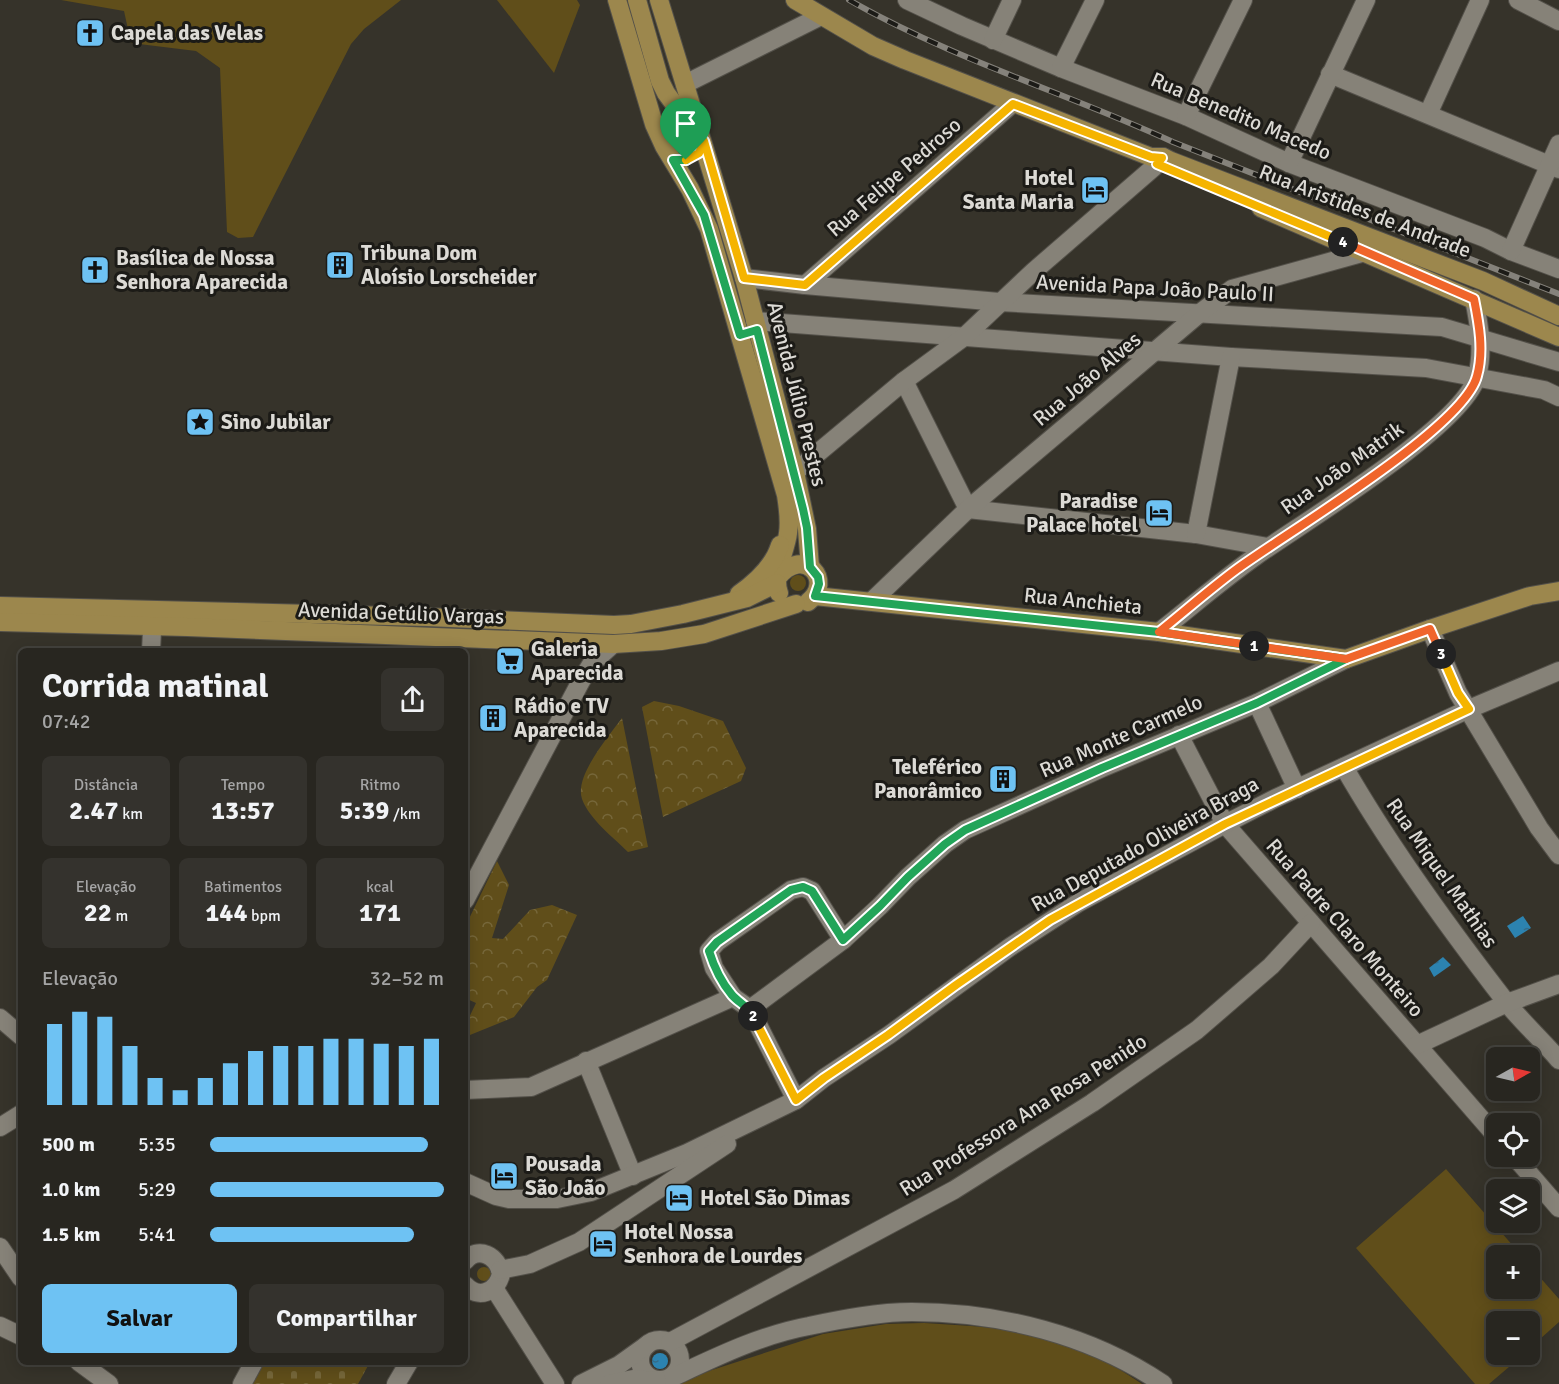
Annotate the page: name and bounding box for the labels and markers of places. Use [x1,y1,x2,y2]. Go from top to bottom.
church icon: Capela das Velas [74,17,106,49]
place label: Capela das Velas [111,20,263,46]
pin [660,98,711,160]
place label: Hotel Santa Maria [963,165,1074,215]
hotel icon: Hotel Santa Maria [1079,174,1111,206]
pin: 4 [1328,227,1358,257]
place label: Tribuna Dom Aloísio Lorscheider [361,240,537,290]
place label: Basílica de Nossa Senhora Aparecida [116,245,288,295]
building icon: Tribuna Dom Aloísio Lorscheider [324,249,356,281]
church icon: Basílica de Nossa Senhora Aparecida [79,254,111,286]
place icon: Sino Jubilar [184,406,216,438]
place label: Sino Jubilar [221,409,331,435]
place label: Paradise Palace hotel [1026,488,1138,538]
hotel icon: Paradise Palace hotel [1143,497,1175,529]
pin: 1 [1239,631,1269,661]
place label: Galeria Aparecida [531,636,624,686]
pin: 3 [1426,639,1456,669]
supermarket icon: Galeria Aparecida [494,645,526,677]
place label: Rádio e TV Aparecida [514,693,609,743]
building icon: Rádio e TV Aparecida [477,702,509,734]
place label: Teleférico Panorâmico [874,754,982,804]
building icon: Teleférico Panorâmico [987,763,1019,795]
pin: 2 [738,1001,768,1031]
place label: Pousada São João [525,1151,605,1201]
hotel icon: Pousada São João [488,1160,520,1192]
hotel icon: Hotel São Dimas [663,1182,695,1214]
place label: Hotel São Dimas [700,1185,850,1211]
place label: Hotel Nossa Senhora de Lourdes [624,1219,802,1269]
hotel icon: Hotel Nossa Senhora de Lourdes [587,1228,619,1260]

